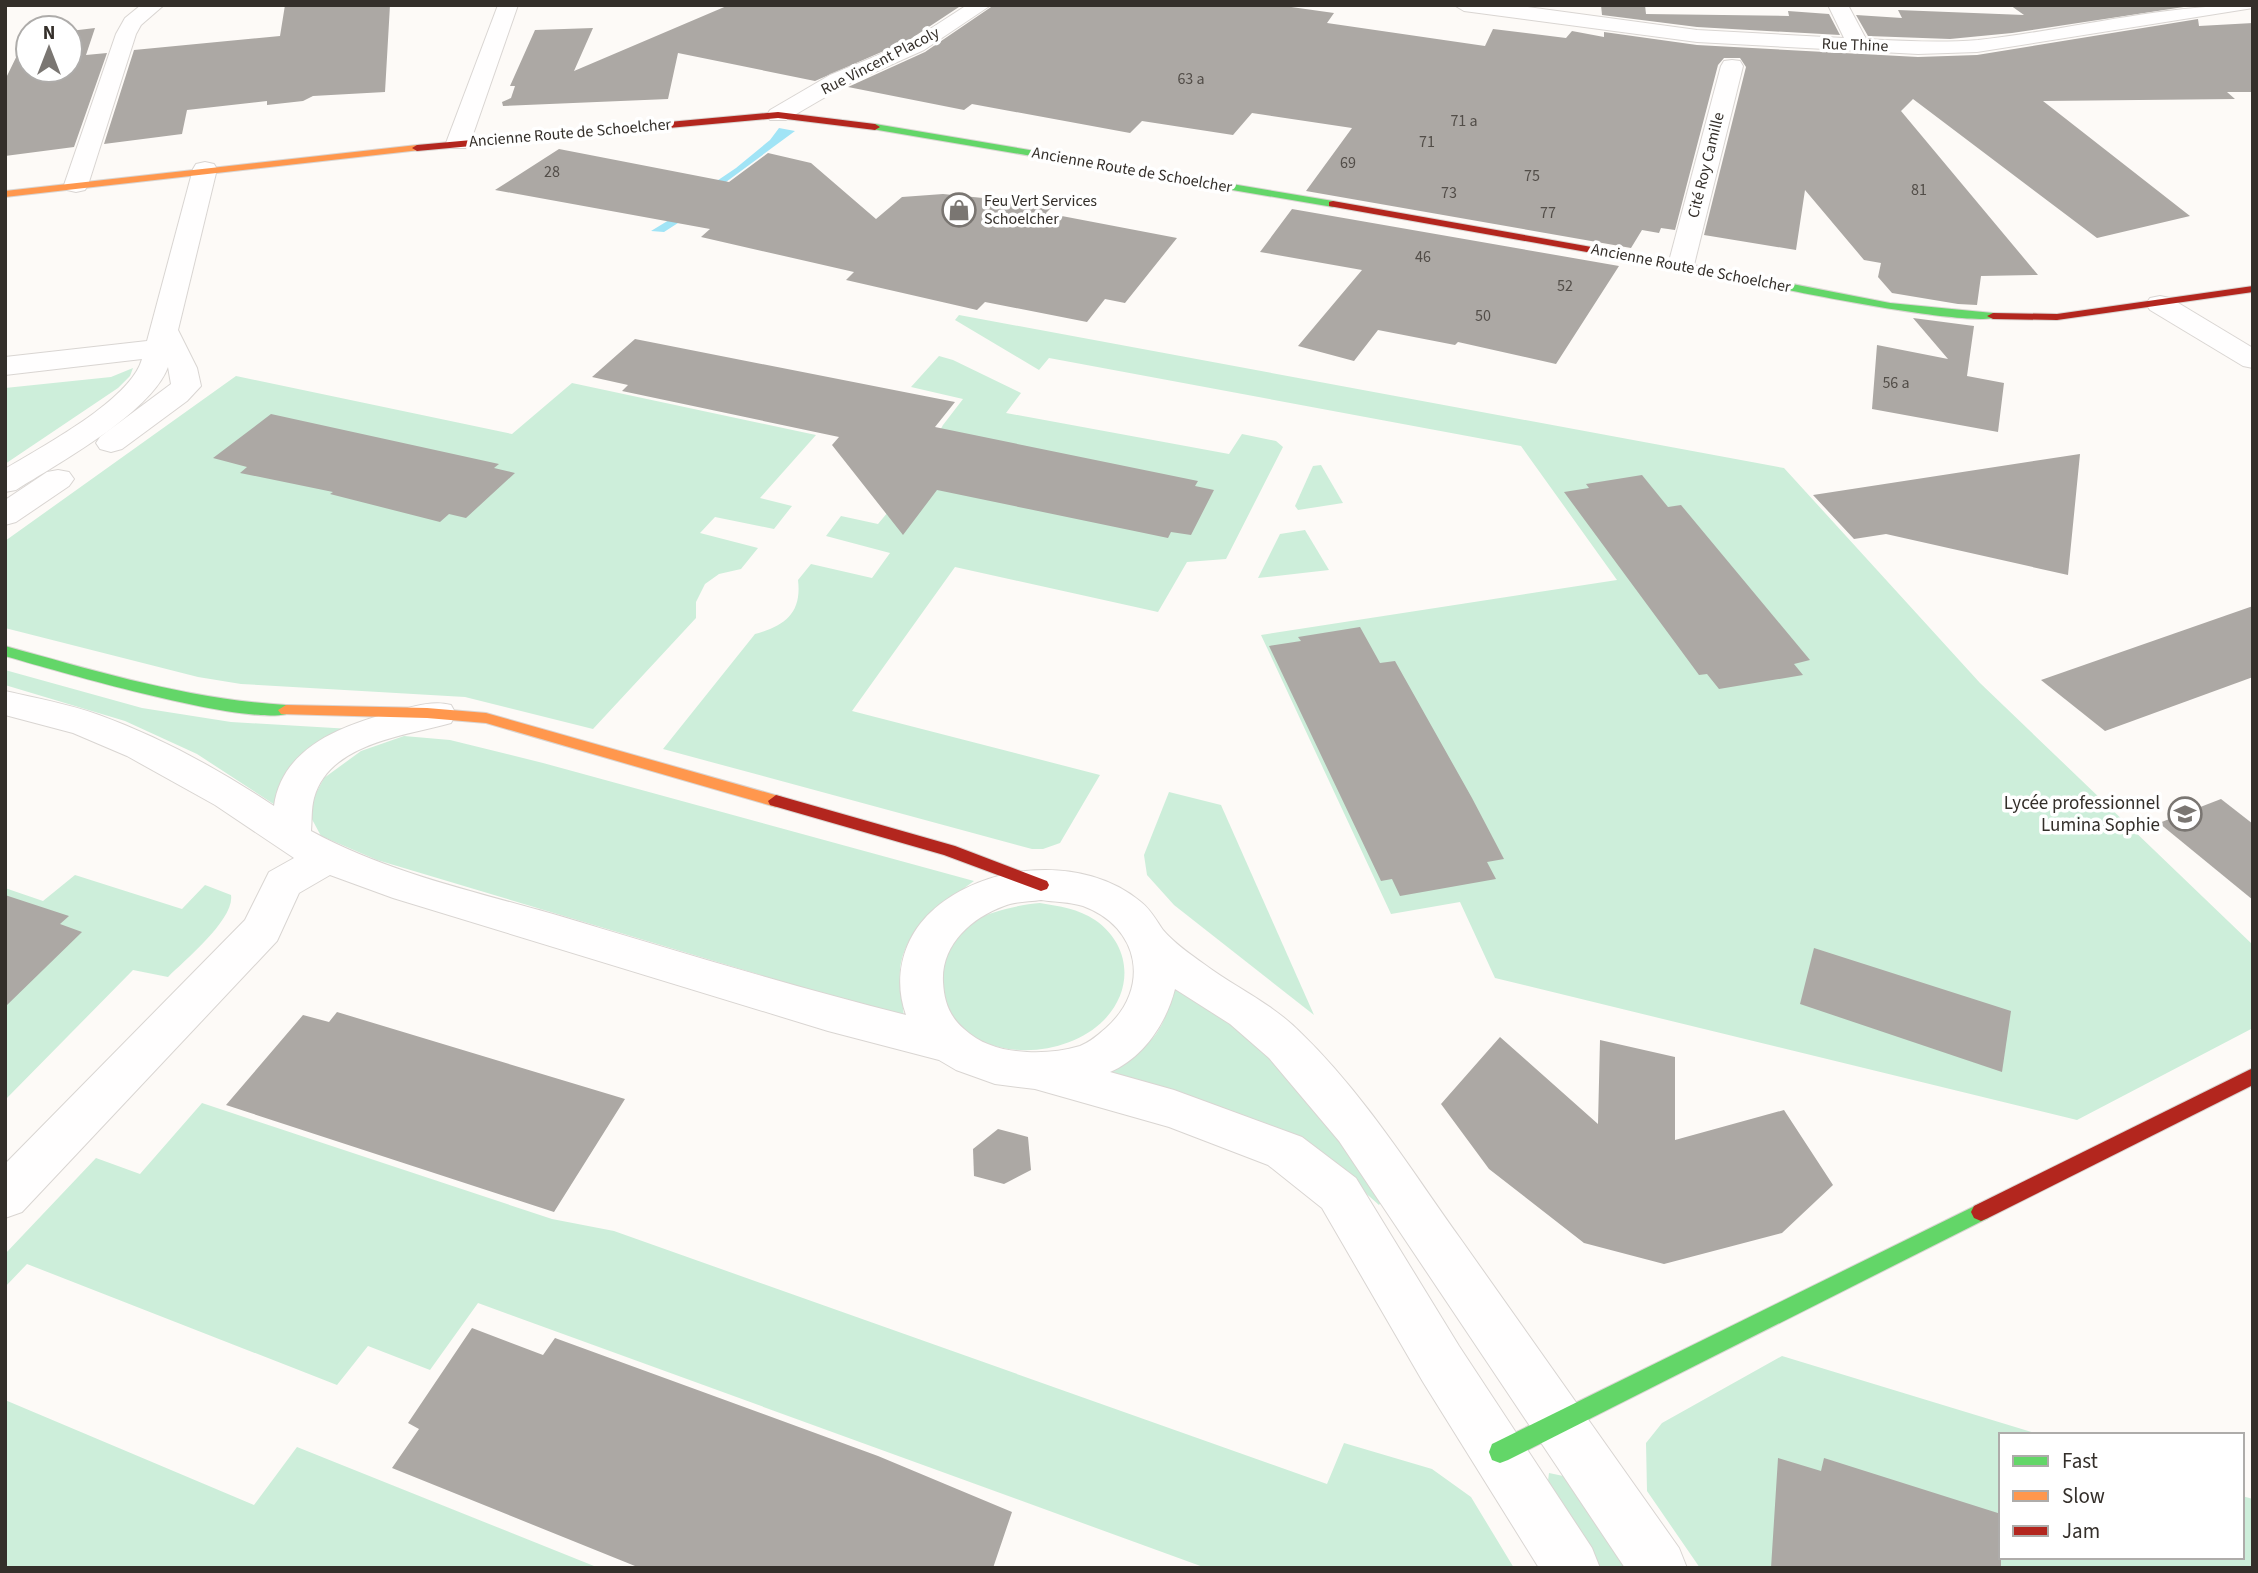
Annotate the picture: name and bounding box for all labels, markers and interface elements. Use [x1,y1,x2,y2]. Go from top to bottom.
north arrow [14,14,84,84]
text: N [43,20,55,47]
street label: Rue Vincent Placoly [817,21,944,100]
street label: Rue Thine [1821,33,1889,57]
house number: 63 a [1177,68,1205,90]
house number: 71 a [1450,110,1478,132]
street label: Cité Roy Camille [1682,110,1730,220]
street label: Ancienne Route de Schoelcher [468,113,672,153]
house number: 71 [1419,131,1435,153]
street label: Ancienne Route de Schoelcher [1030,142,1234,199]
house number: 69 [1340,152,1356,174]
house number: 28 [544,161,560,183]
house number: 75 [1524,165,1540,187]
house number: 81 [1911,179,1927,201]
house number: 73 [1441,182,1457,204]
place label: Feu Vert Services Schoelcher [984,190,1097,230]
shop icon: Feu Vert Services Schoelcher [940,191,978,229]
house number: 77 [1540,202,1556,224]
street label: Ancienne Route de Schoelcher [1589,238,1793,298]
house number: 46 [1415,246,1431,268]
house number: 52 [1557,275,1573,297]
house number: 50 [1475,305,1491,327]
house number: 56 a [1882,372,1910,394]
place label: Lycée professionnel Lumina Sophie [2004,790,2160,839]
school or university icon: Lycée professionnel Lumina Sophie [2166,795,2204,833]
legend [1999,1433,2244,1559]
text: Fast [2062,1446,2098,1476]
text: Slow [2062,1481,2105,1511]
text: Jam [2062,1516,2100,1546]

